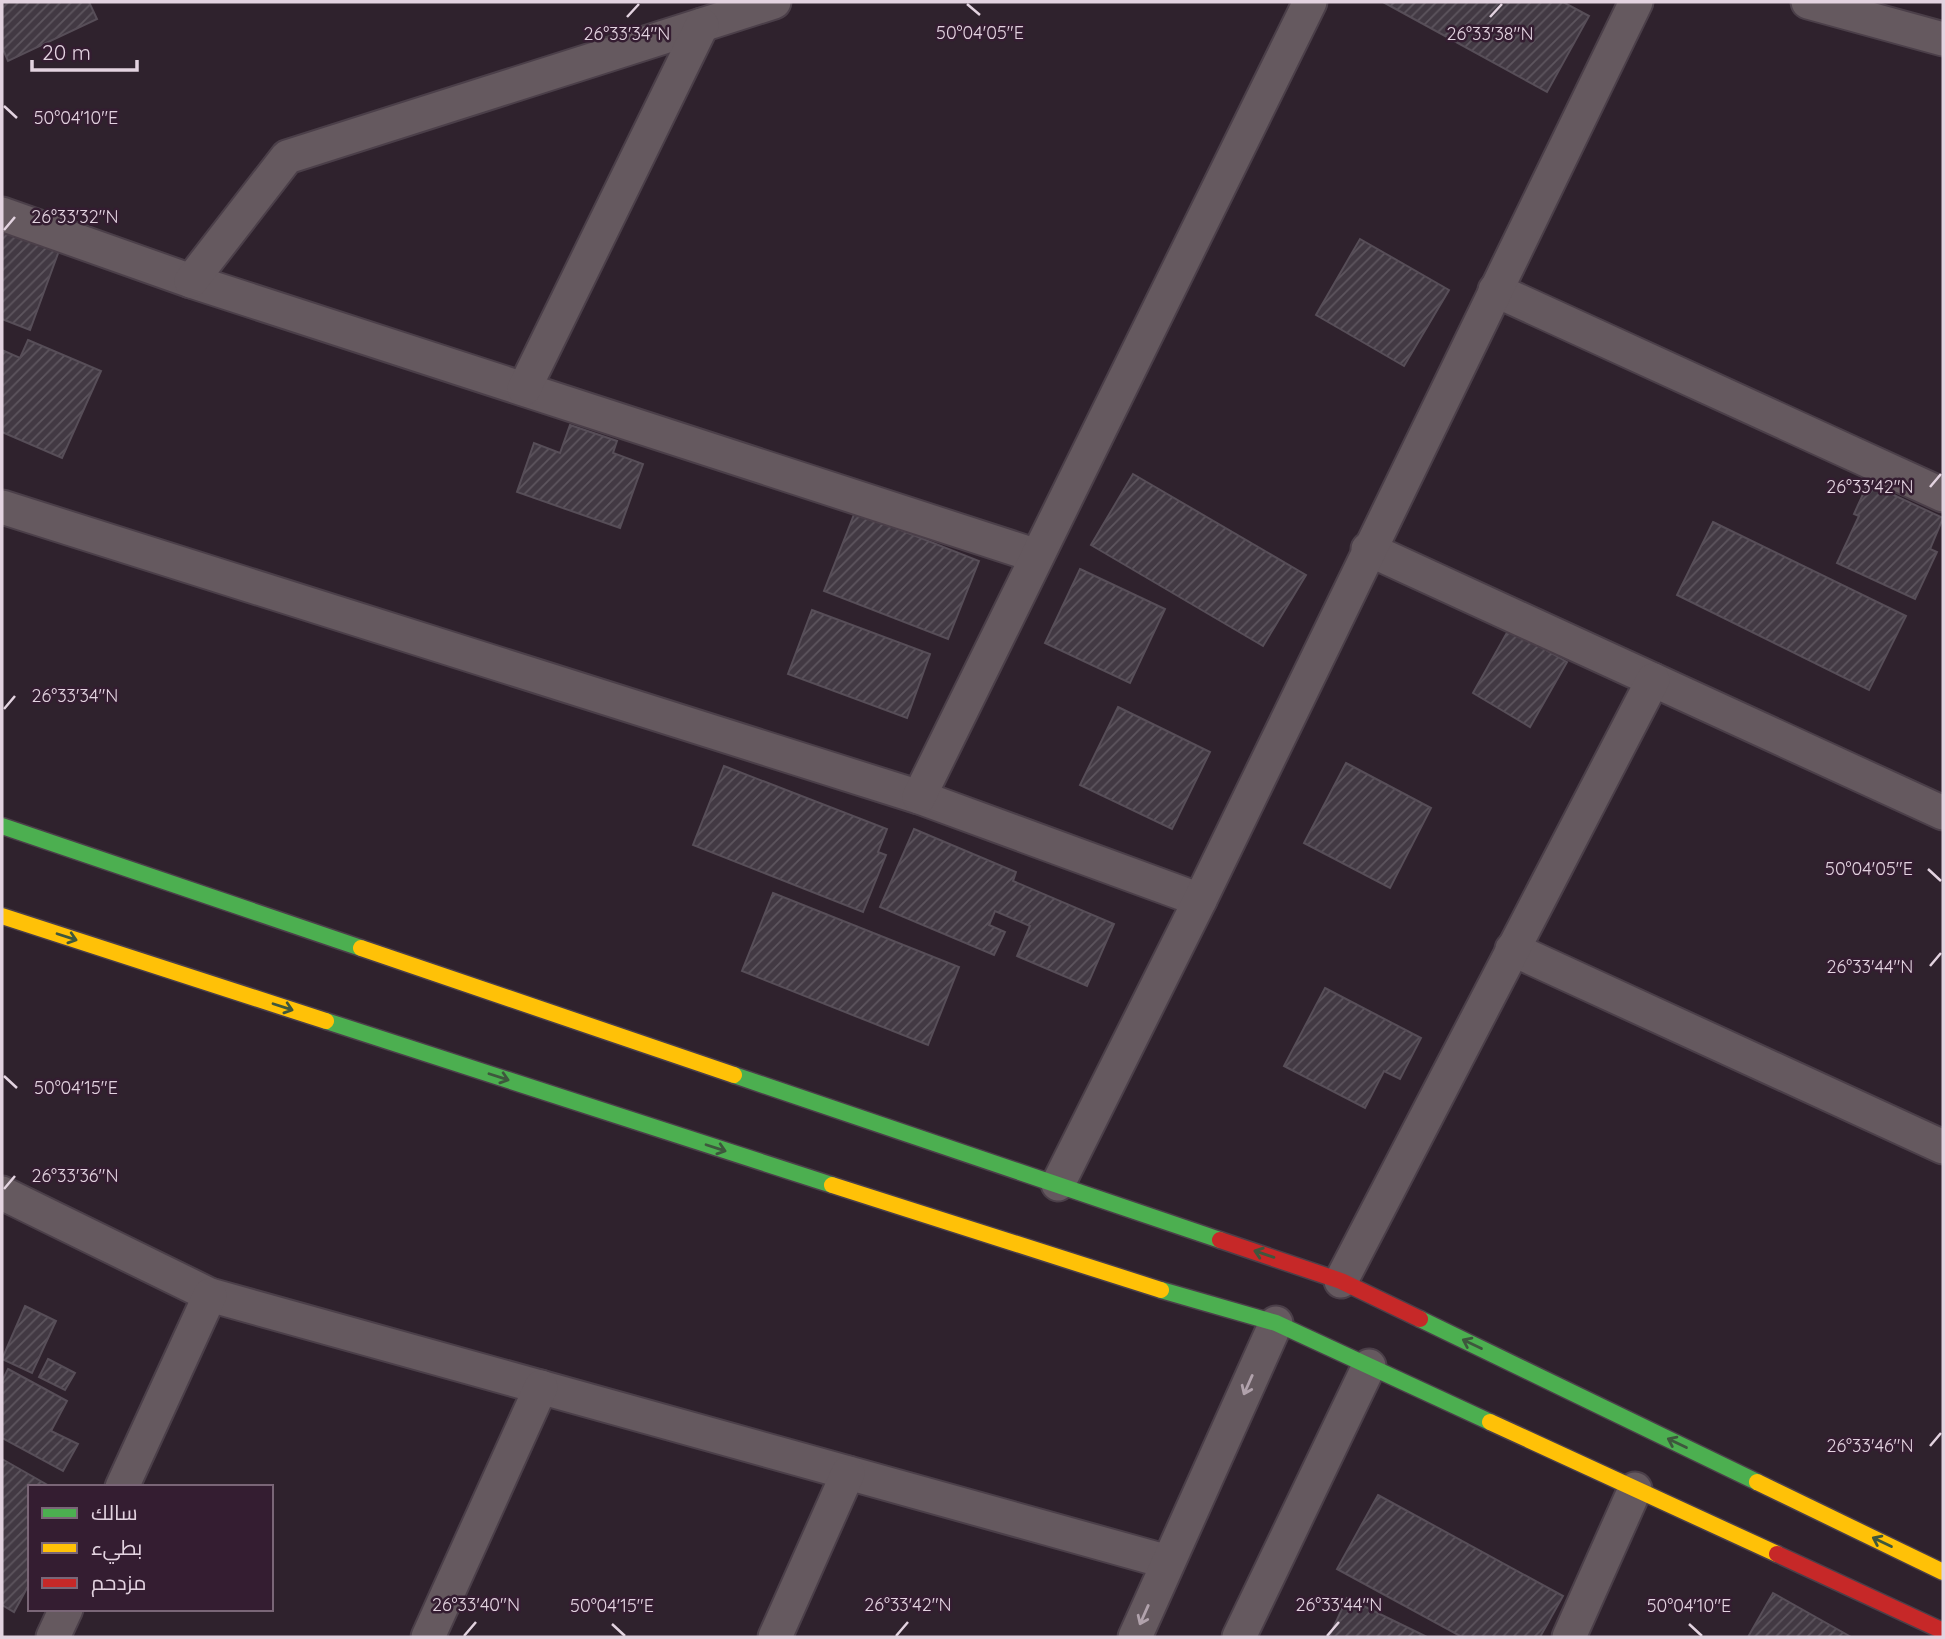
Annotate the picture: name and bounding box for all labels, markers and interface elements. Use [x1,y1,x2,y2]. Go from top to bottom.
text: 50°04'05"E [936,21,1024,44]
text: 26°33'34"N [584,22,670,45]
text: 26°33'38"N [1446,22,1534,45]
scale bar [32,28,136,72]
text: 20 m [42,39,91,65]
text: 50°04'10"E [34,106,118,129]
text: 26°33'32"N [31,205,119,228]
text: 26°33'42"N [1826,475,1914,498]
text: 26°33'34"N [32,684,118,707]
text: 50°04'05"E [1825,857,1913,880]
one-way arrow [55,932,77,944]
text: 26°33'44"N [1827,955,1913,978]
one-way arrow [272,1001,294,1014]
one-way arrow [488,1072,510,1085]
text: 50°04'15"E [34,1076,118,1099]
one-way arrow [704,1142,726,1155]
text: 26°33'36"N [31,1164,119,1187]
one-way arrow [1253,1247,1275,1259]
one-way arrow [1462,1337,1483,1350]
one-way arrow [1241,1374,1254,1395]
text: 26°33'46"N [1826,1434,1914,1457]
one-way arrow [1667,1436,1688,1450]
legend [28,1485,273,1611]
text: سالك [91,1499,138,1525]
text: بطيء [91,1534,142,1564]
one-way arrow [1872,1535,1893,1549]
text: مزدحم [91,1569,146,1597]
text: 26°33'40"N [432,1593,520,1616]
text: 26°33'42"N [864,1593,952,1616]
text: 26°33'44"N [1296,1593,1382,1616]
text: 50°04'15"E [570,1594,654,1617]
text: 50°04'10"E [1647,1594,1731,1617]
one-way arrow [1137,1604,1151,1625]

